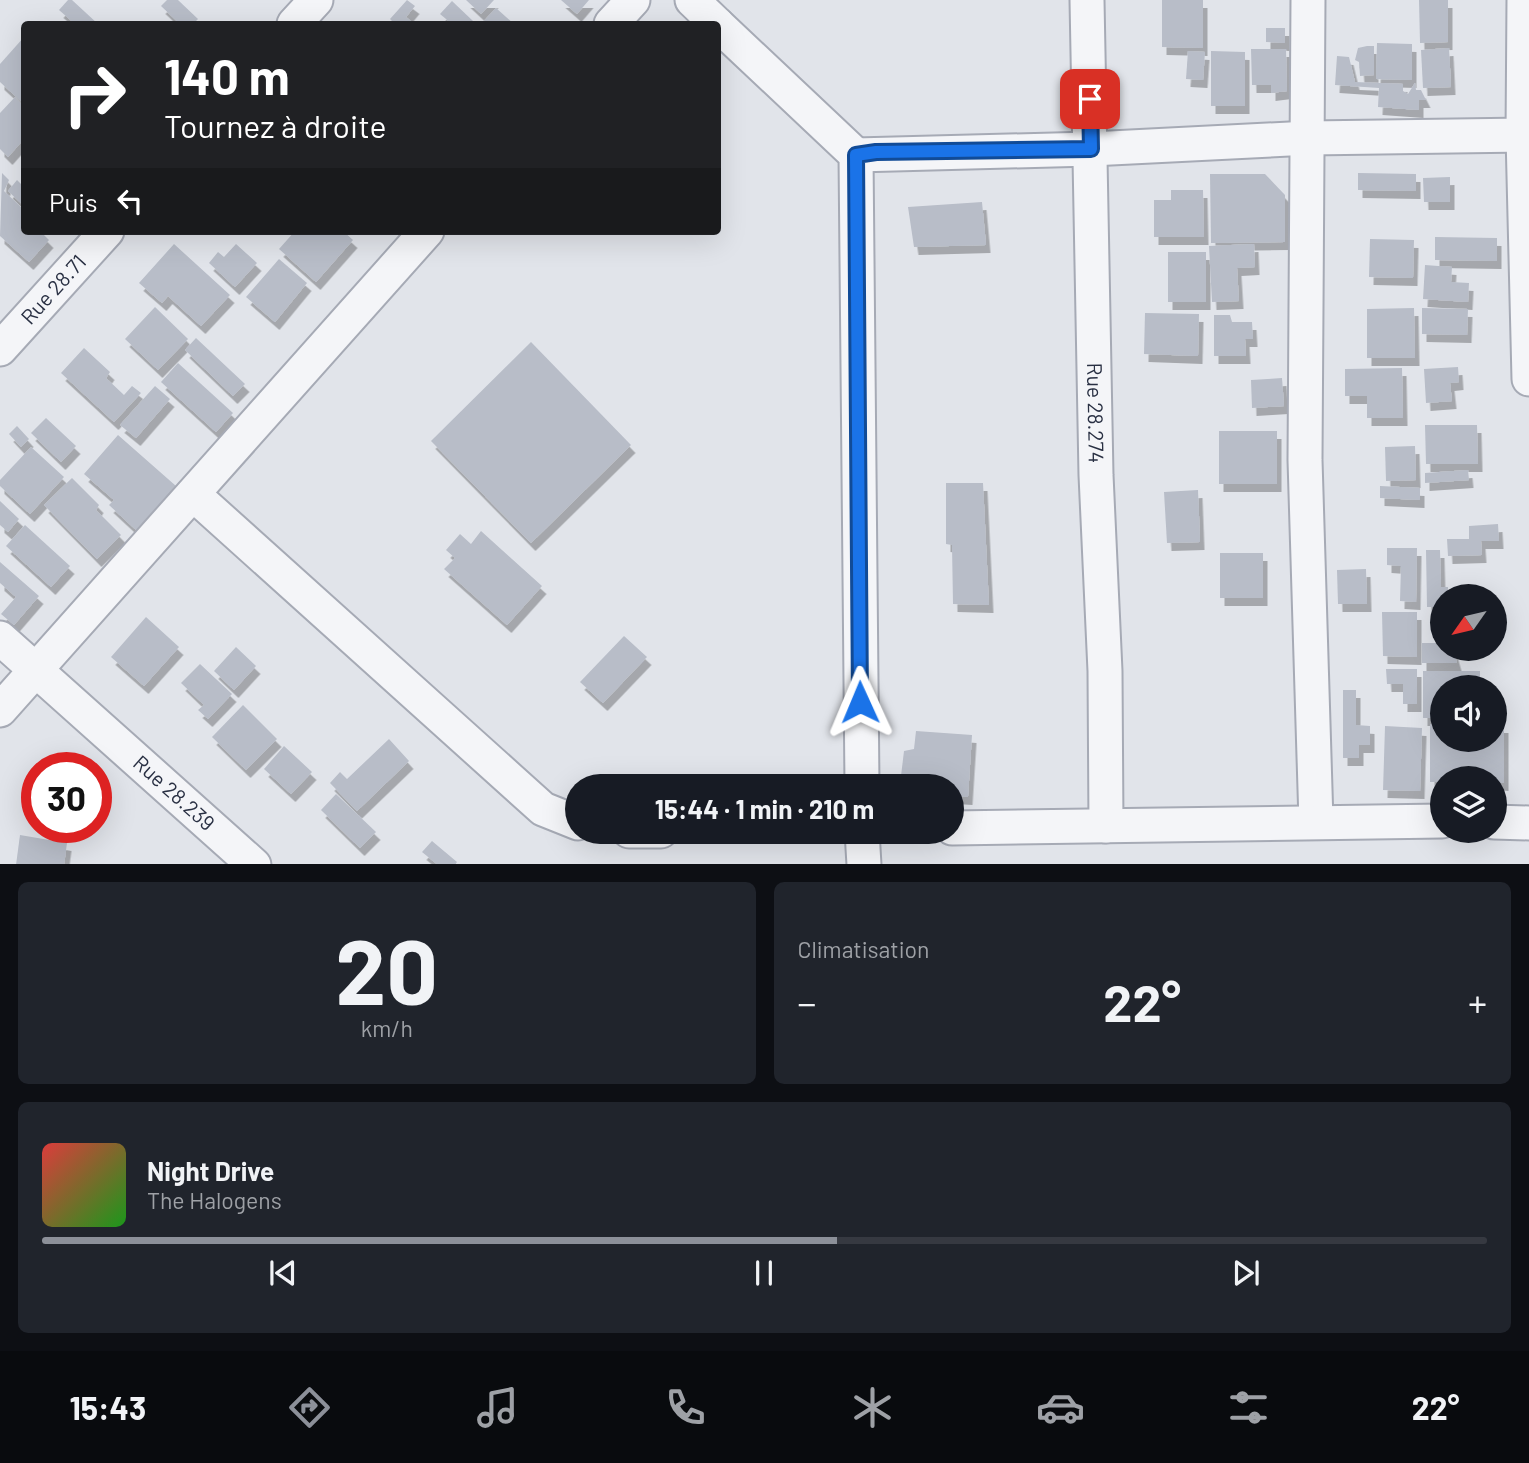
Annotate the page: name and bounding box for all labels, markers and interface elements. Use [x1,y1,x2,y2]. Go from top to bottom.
text: 140 m [164,46,290,105]
icon: right [49,49,140,140]
pin [1060,69,1120,129]
icon: arrive [1071,80,1109,118]
text: Tournez à droite [164,106,386,144]
icon: left [111,182,149,220]
text: Puis [49,186,97,217]
street label: Rue 28.71 [15,249,90,329]
street label: Rue 28.274 [1083,362,1110,463]
north arrow [1430,584,1507,662]
map controls [1430,584,1507,843]
position arrow [823,665,897,739]
button: sound [1430,675,1507,752]
street label: Rue 28.239 [129,749,221,835]
speed limit sign: 30 [21,752,112,843]
button: layers [1430,766,1507,843]
text: 15:44 · 1 min · 210 m [655,793,874,824]
text: 20 [335,914,438,1023]
text: Climatisation [798,935,929,963]
text: 22° [1103,970,1181,1032]
text: − [798,979,817,1025]
text: + [1468,979,1487,1025]
text: km/h [361,1014,413,1042]
text: Night Drive [147,1155,274,1186]
text: The Halogens [147,1186,282,1214]
icon: previous [264,1254,302,1292]
icon: pause [745,1254,783,1292]
icon: next [1227,1254,1265,1292]
icon: directions [285,1383,334,1432]
icon: music [473,1383,522,1432]
icon: phone [661,1383,710,1432]
icon: climate [848,1383,897,1432]
icon: car [1036,1383,1085,1432]
icon: filters [1224,1383,1273,1432]
text: 15:43 [69,1388,146,1426]
text: 22° [1412,1388,1460,1426]

